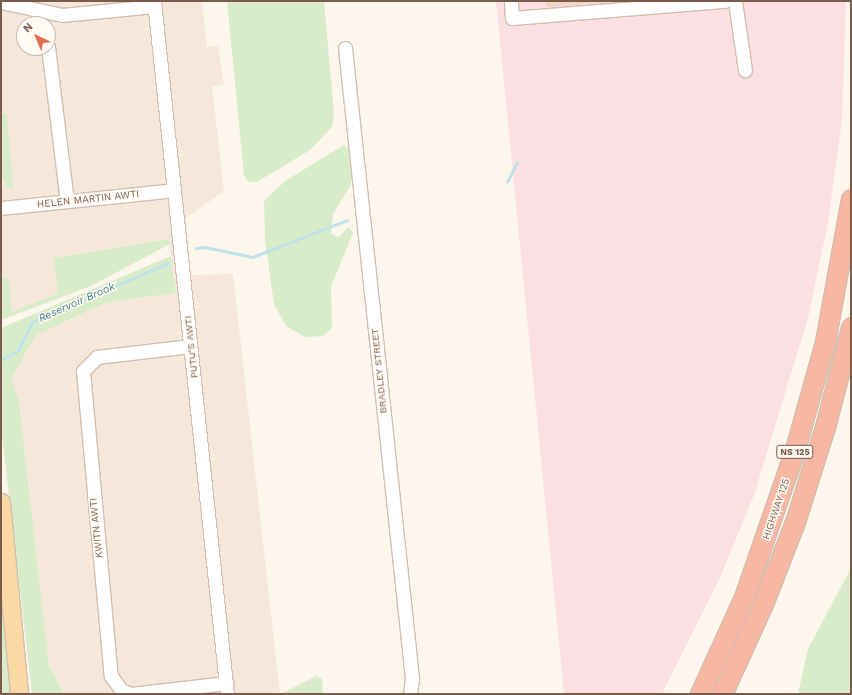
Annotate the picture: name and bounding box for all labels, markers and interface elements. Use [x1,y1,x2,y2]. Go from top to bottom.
north arrow [16,16,56,56]
text: N [21,20,35,35]
street label: HELEN MARTIN AWTI [36,188,140,210]
water label: Reservoir Brook [37,280,117,326]
street label: PUTU'S AWTI [182,315,200,379]
street label: BRADLEY STREET [369,328,389,414]
road number: NS 125 [776,445,814,459]
street label: HIGHWAY 125 [760,476,792,542]
street label: KWITN AWTI [87,497,105,559]

